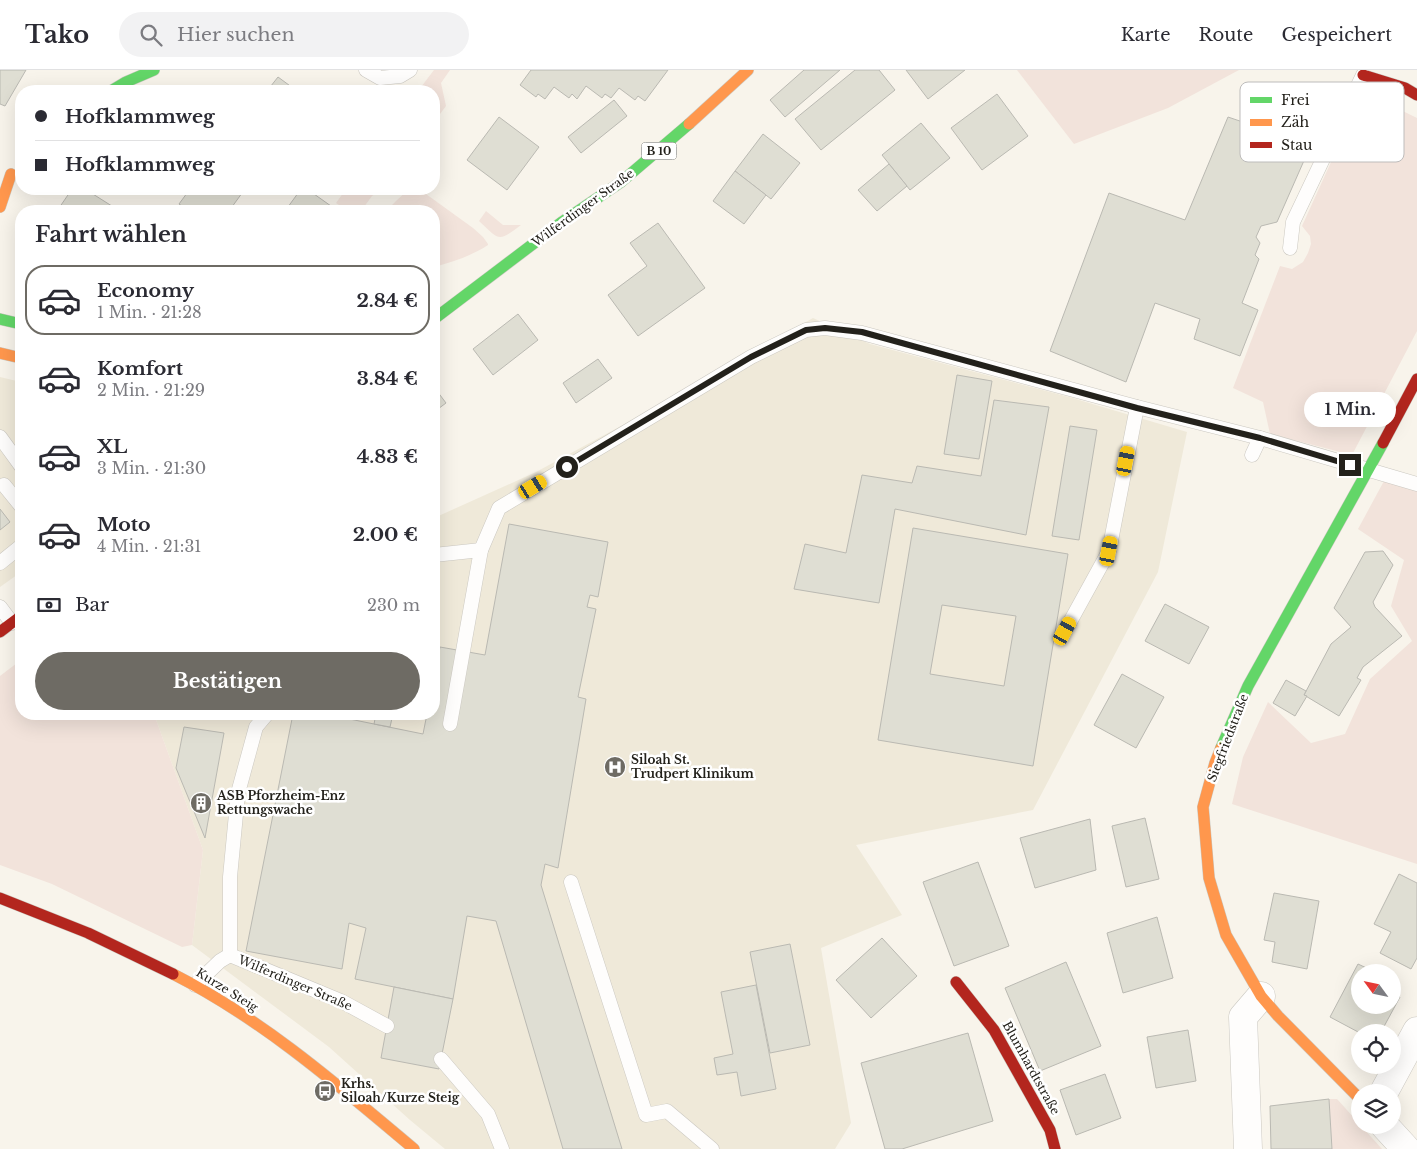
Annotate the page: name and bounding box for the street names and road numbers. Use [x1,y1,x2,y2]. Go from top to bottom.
road number: B 10 [642,142,676,160]
street label: Wilferdinger Straße [528,166,637,250]
street label: Siegfriedstraße [1204,692,1251,784]
street label: Wilferdinger Straße [235,951,355,1013]
street label: Kurze Steig [193,965,262,1015]
street label: Blumhardtstraße [1000,1018,1063,1117]

